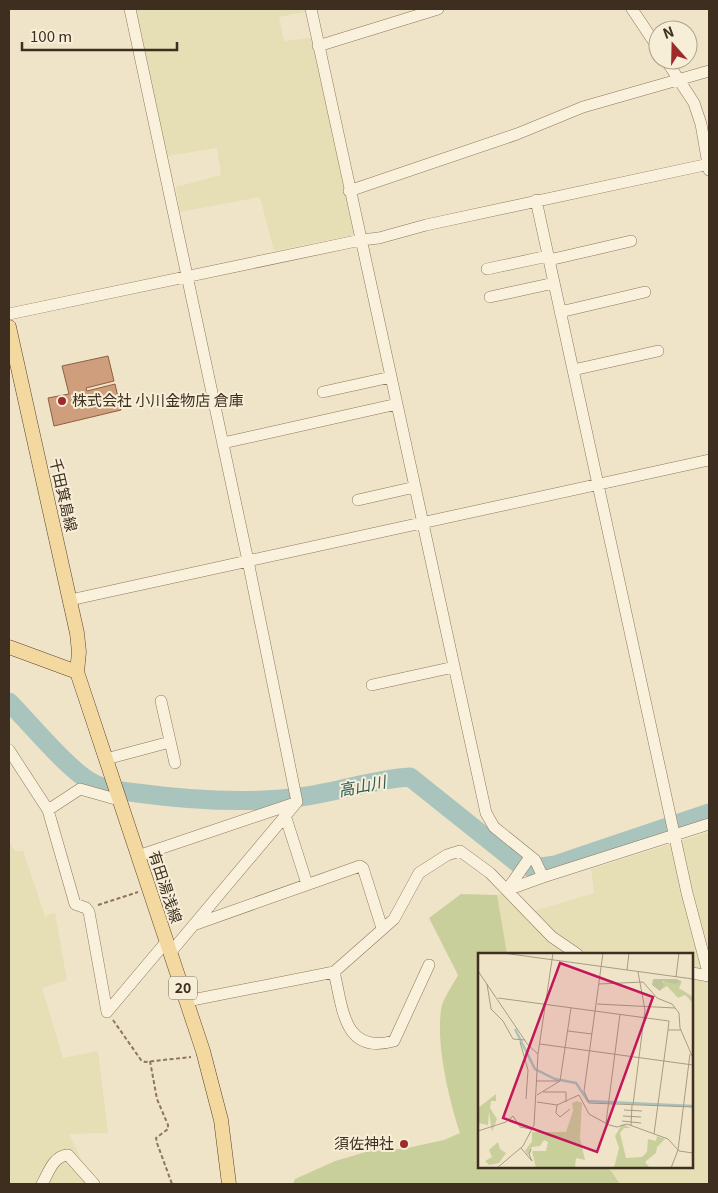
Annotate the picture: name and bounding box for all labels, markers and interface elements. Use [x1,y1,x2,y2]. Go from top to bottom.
scale bar [22,20,178,52]
north arrow [648,20,698,70]
text: N [660,21,677,43]
text: 100 m [30,25,72,46]
place label: 株式会社 小川金物店 倉庫 [72,389,244,410]
marker: 株式会社 小川金物店 倉庫 [56,395,68,407]
street label: 千田箕島線 [46,456,83,534]
water label: 高山川 [336,768,390,801]
street label: 有田湯浅線 [145,848,188,925]
inset map [478,953,693,1168]
road number: 20 [169,976,197,1000]
place label: 須佐神社 [334,1132,394,1153]
marker: 須佐神社 [398,1138,410,1150]

